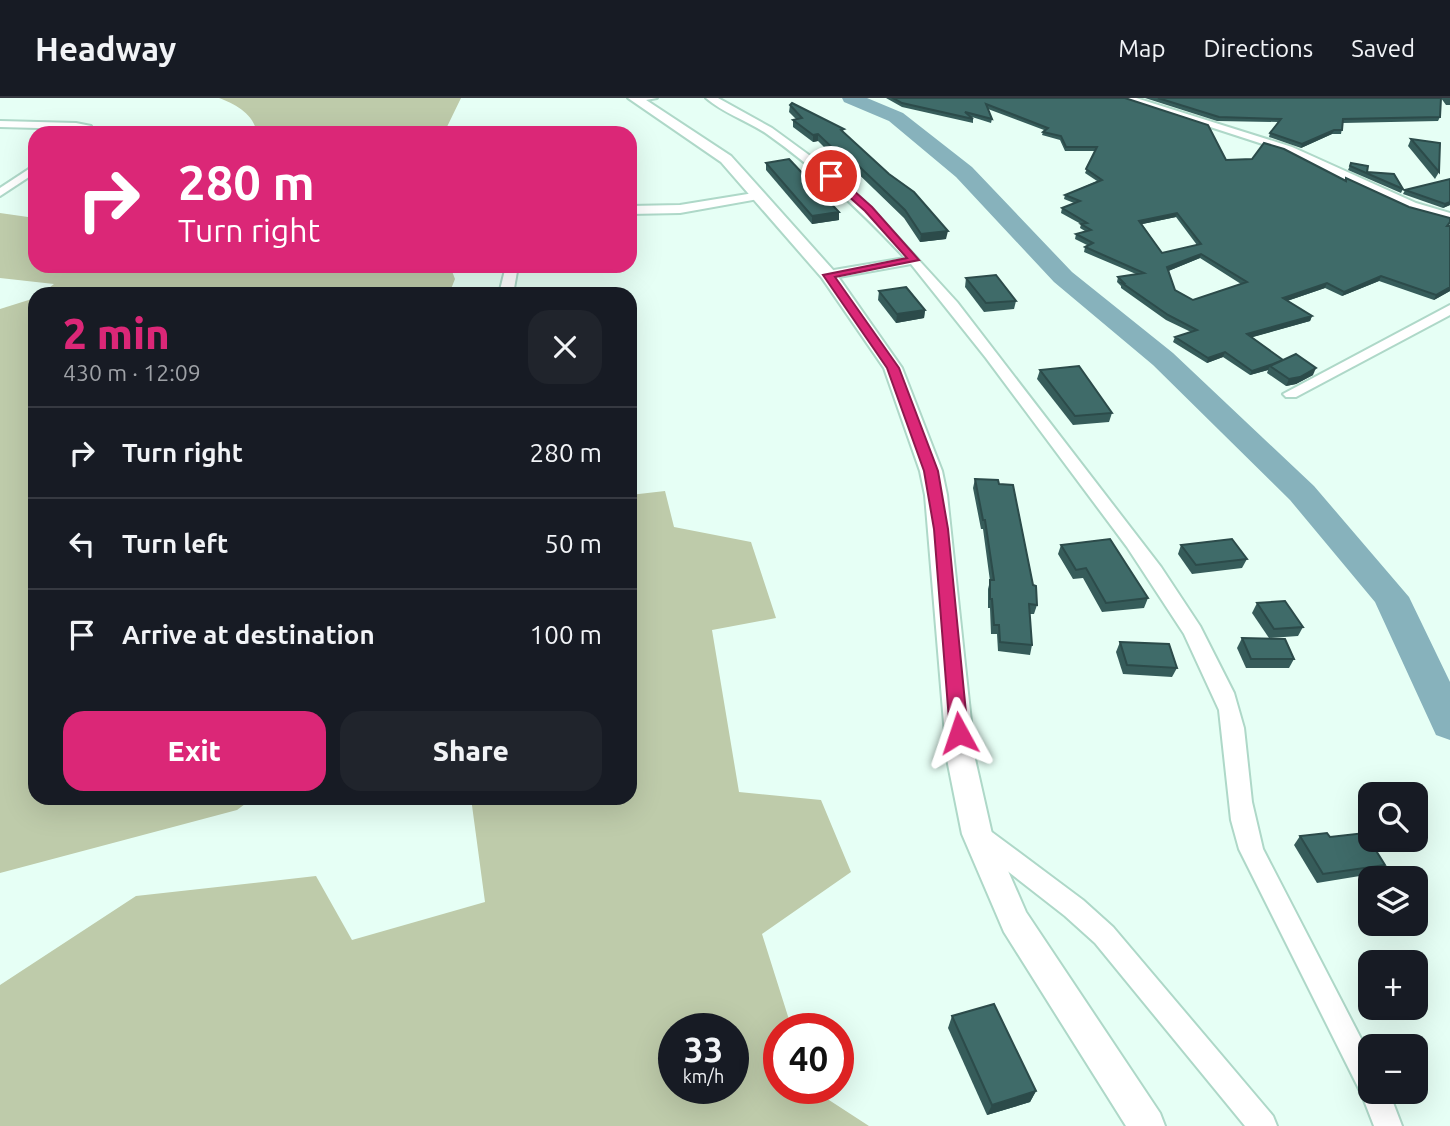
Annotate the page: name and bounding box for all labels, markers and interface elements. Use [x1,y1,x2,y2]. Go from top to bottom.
text: Headway [35,30,176,67]
text: Map [1118,35,1165,62]
text: Directions [1203,35,1313,62]
text: Saved [1351,35,1415,62]
pin [801,146,861,206]
icon: right [63,154,154,245]
text: 280 m [178,154,315,209]
icon: arrive [812,157,850,195]
text: Turn right [178,212,320,248]
text: 2 min [63,310,170,357]
button: close [528,310,602,384]
text: 430 m · 12:09 [63,360,201,385]
icon: right [63,434,101,472]
text: Turn right [122,438,243,467]
text: 280 m [530,438,602,467]
icon: left [63,525,101,563]
text: Turn left [122,529,228,558]
text: 50 m [544,529,602,558]
icon: arrive [63,616,101,654]
text: Arrive at destination [122,620,375,649]
text: 100 m [530,620,602,649]
position arrow [922,696,996,770]
button: Exit [63,711,326,791]
button: Share [340,711,602,791]
map controls [1358,782,1428,1104]
button: search [1358,782,1428,852]
button: layers [1358,866,1428,936]
button: + [1358,950,1428,1020]
speed limit sign: 40 [763,1013,854,1104]
text: 33 [684,1029,723,1069]
button: − [1358,1034,1428,1104]
text: km/h [683,1066,724,1086]

